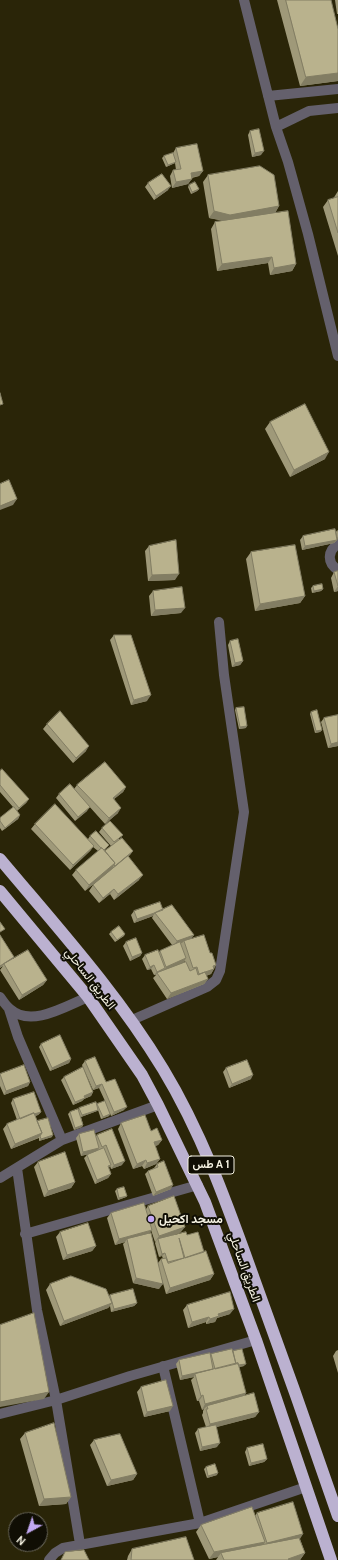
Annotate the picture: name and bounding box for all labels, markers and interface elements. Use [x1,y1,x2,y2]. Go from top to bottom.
street label: الطريق الساحلي [62,945,118,1013]
road number: طس A 1 [188,1156,234,1174]
place label: مسجد اكحيل [159,1212,223,1226]
marker: مسجد اكحيل [146,1214,156,1224]
street label: الطريق الساحلي [225,1230,263,1304]
north arrow [8,1512,48,1552]
text: N [13,1533,28,1548]

